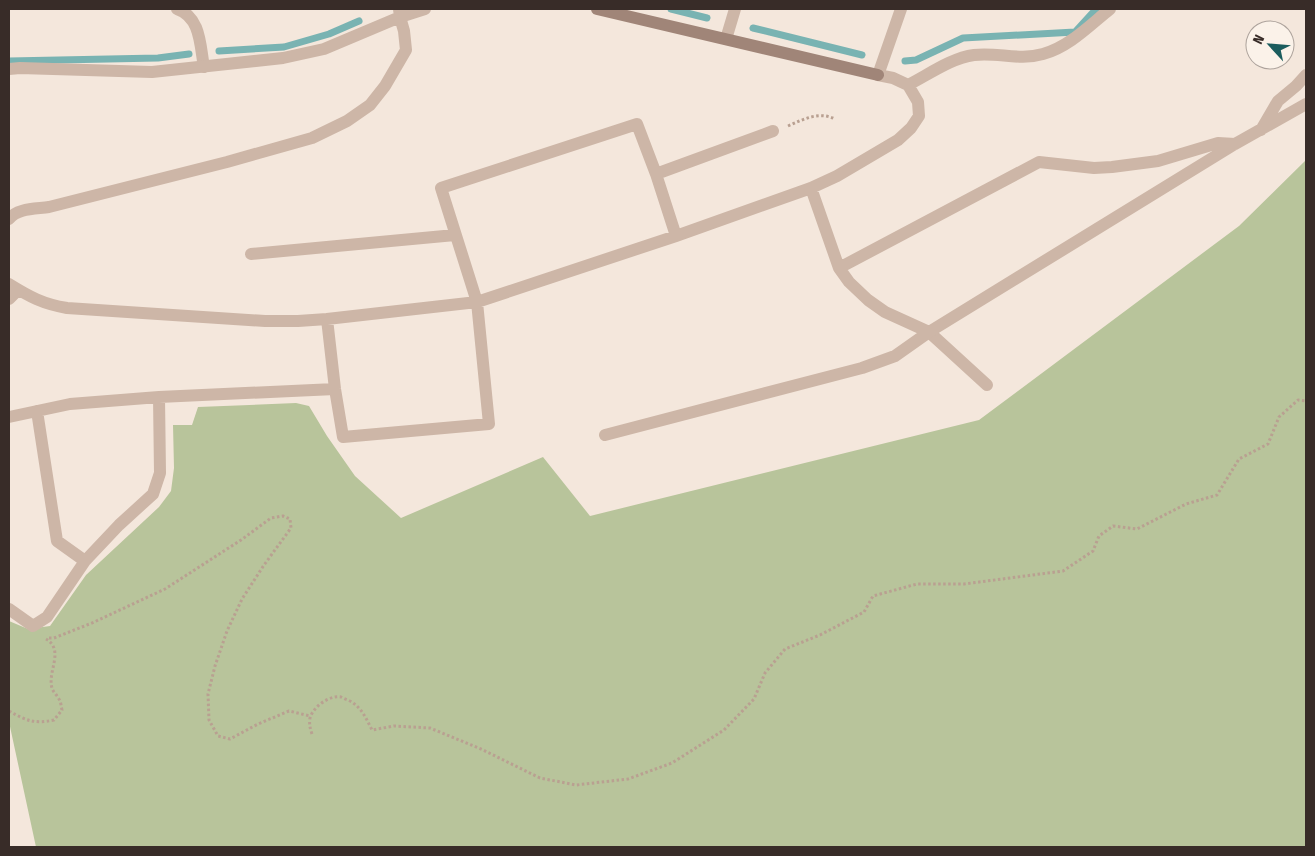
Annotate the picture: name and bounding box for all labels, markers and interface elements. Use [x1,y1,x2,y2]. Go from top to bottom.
north arrow [1245,20,1295,70]
text: N [1249,32,1268,47]

